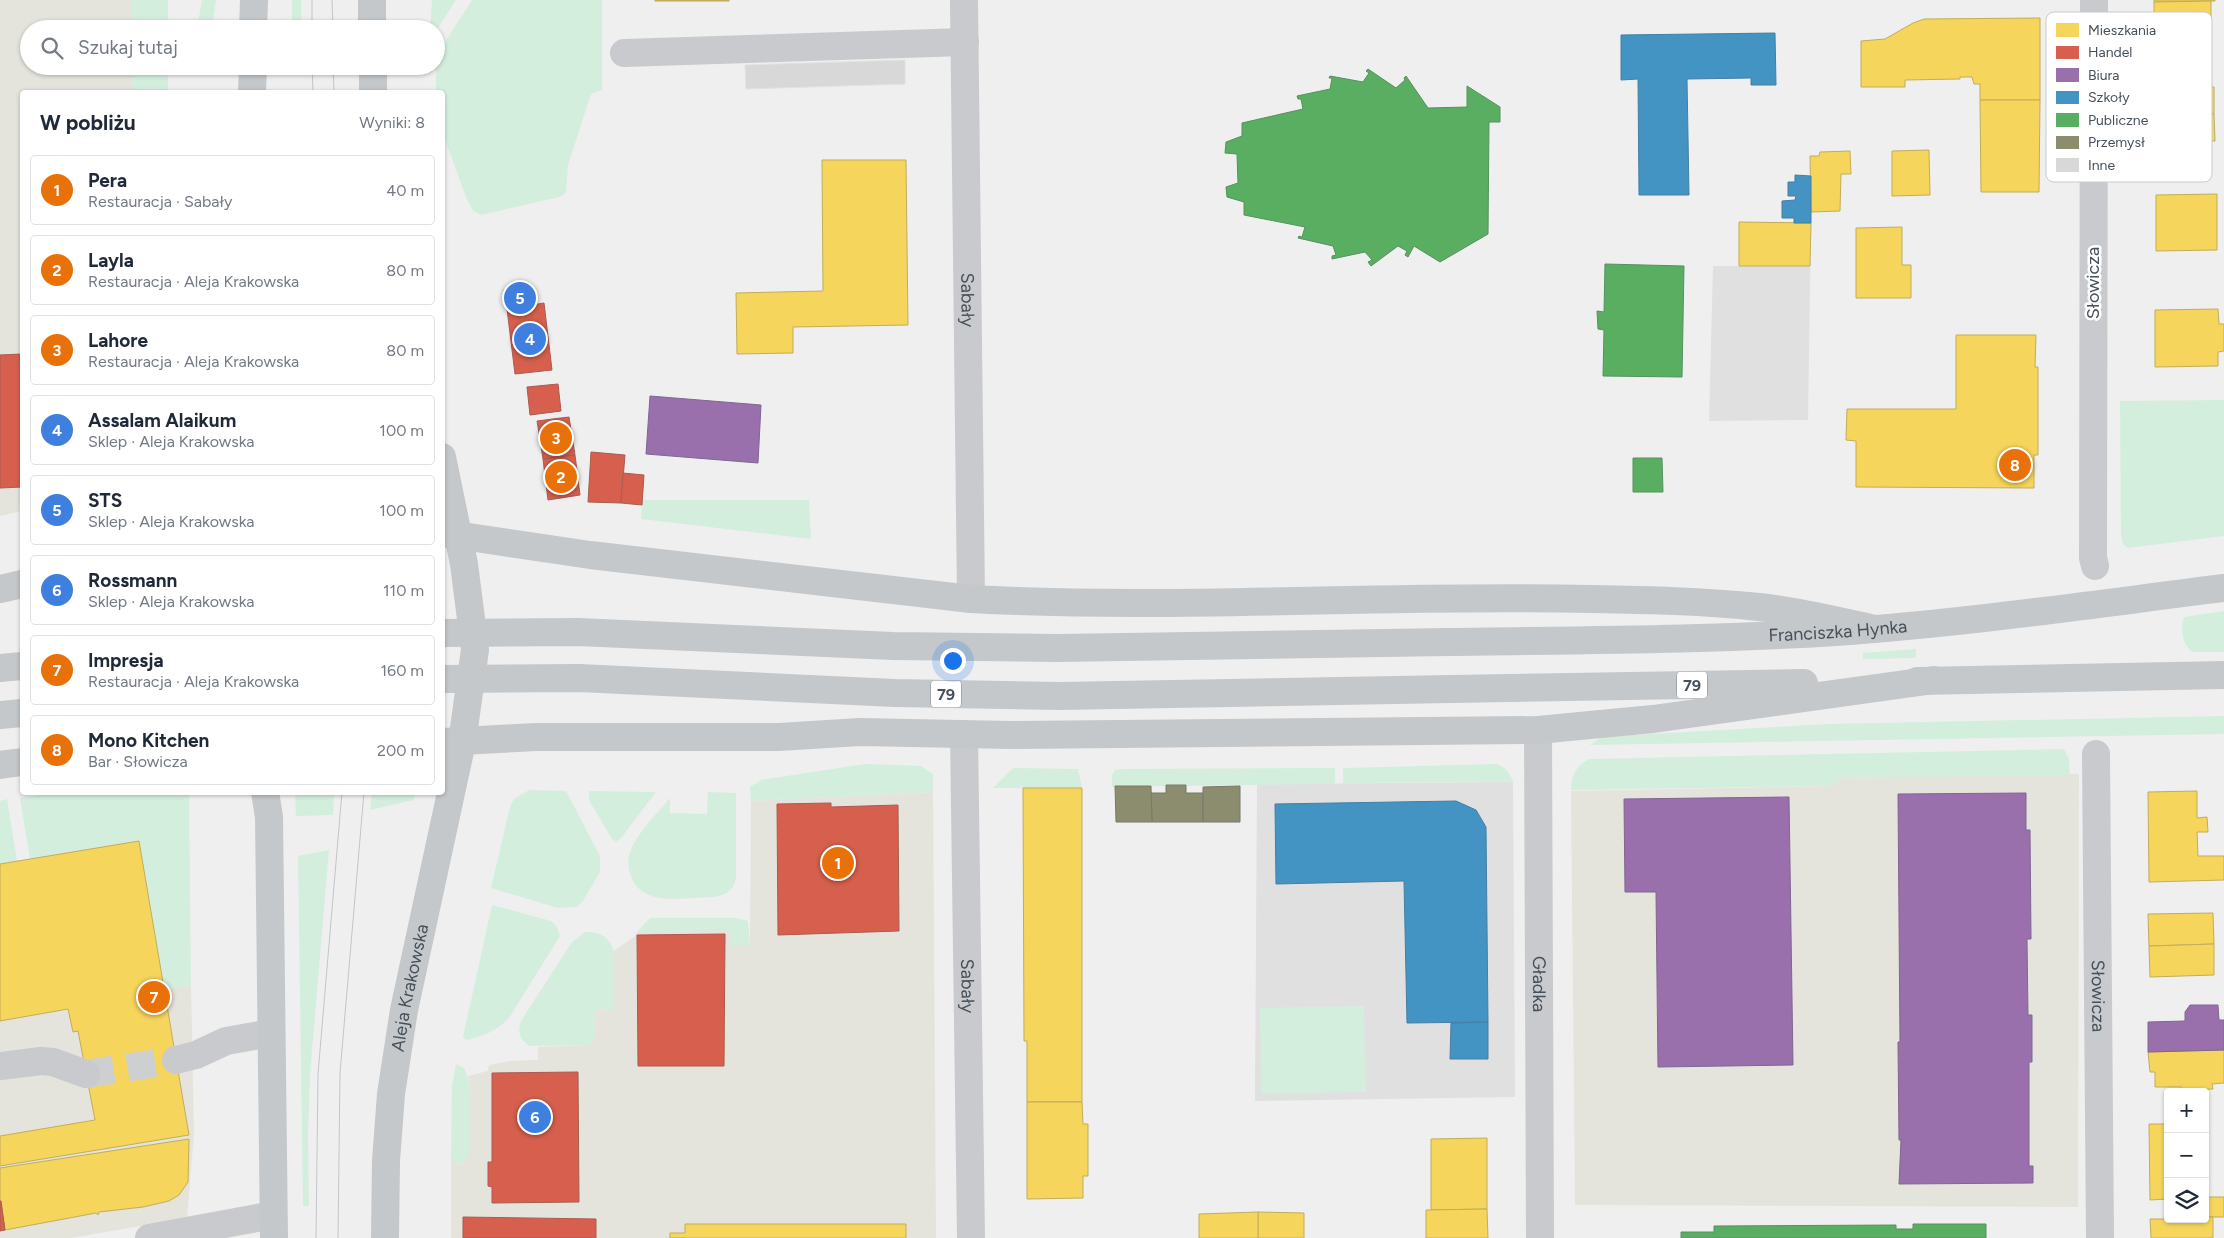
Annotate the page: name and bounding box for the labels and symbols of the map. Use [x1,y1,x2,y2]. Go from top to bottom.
legend [2046,12,2212,182]
text: Mieszkania [2088,22,2156,39]
text: Handel [2088,44,2132,61]
text: Biura [2088,67,2120,84]
text: Szkoły [2088,89,2130,106]
text: Publiczne [2088,112,2149,129]
text: Przemysł [2088,134,2145,151]
text: Inne [2088,157,2115,174]
street label: Słowicza [2082,247,2104,319]
street label: Sabały [956,273,979,328]
pin: 5 [504,279,536,317]
pin: 4 [514,320,546,358]
pin: 3 [540,419,572,457]
pin: 8 [1999,446,2031,484]
pin: 2 [545,458,577,496]
street label: Franciszka Hynka [1768,615,1908,647]
your location [940,648,966,674]
road number: 79 [1677,672,1707,698]
road number: 79 [931,681,961,708]
pin: 1 [822,844,854,882]
street label: Aleja Krakowska [387,922,433,1053]
street label: Gładka [1528,956,1550,1012]
street label: Sabały [956,959,979,1014]
street label: Słowicza [2087,960,2109,1032]
pin: 7 [138,978,170,1016]
pin: 6 [519,1098,551,1136]

